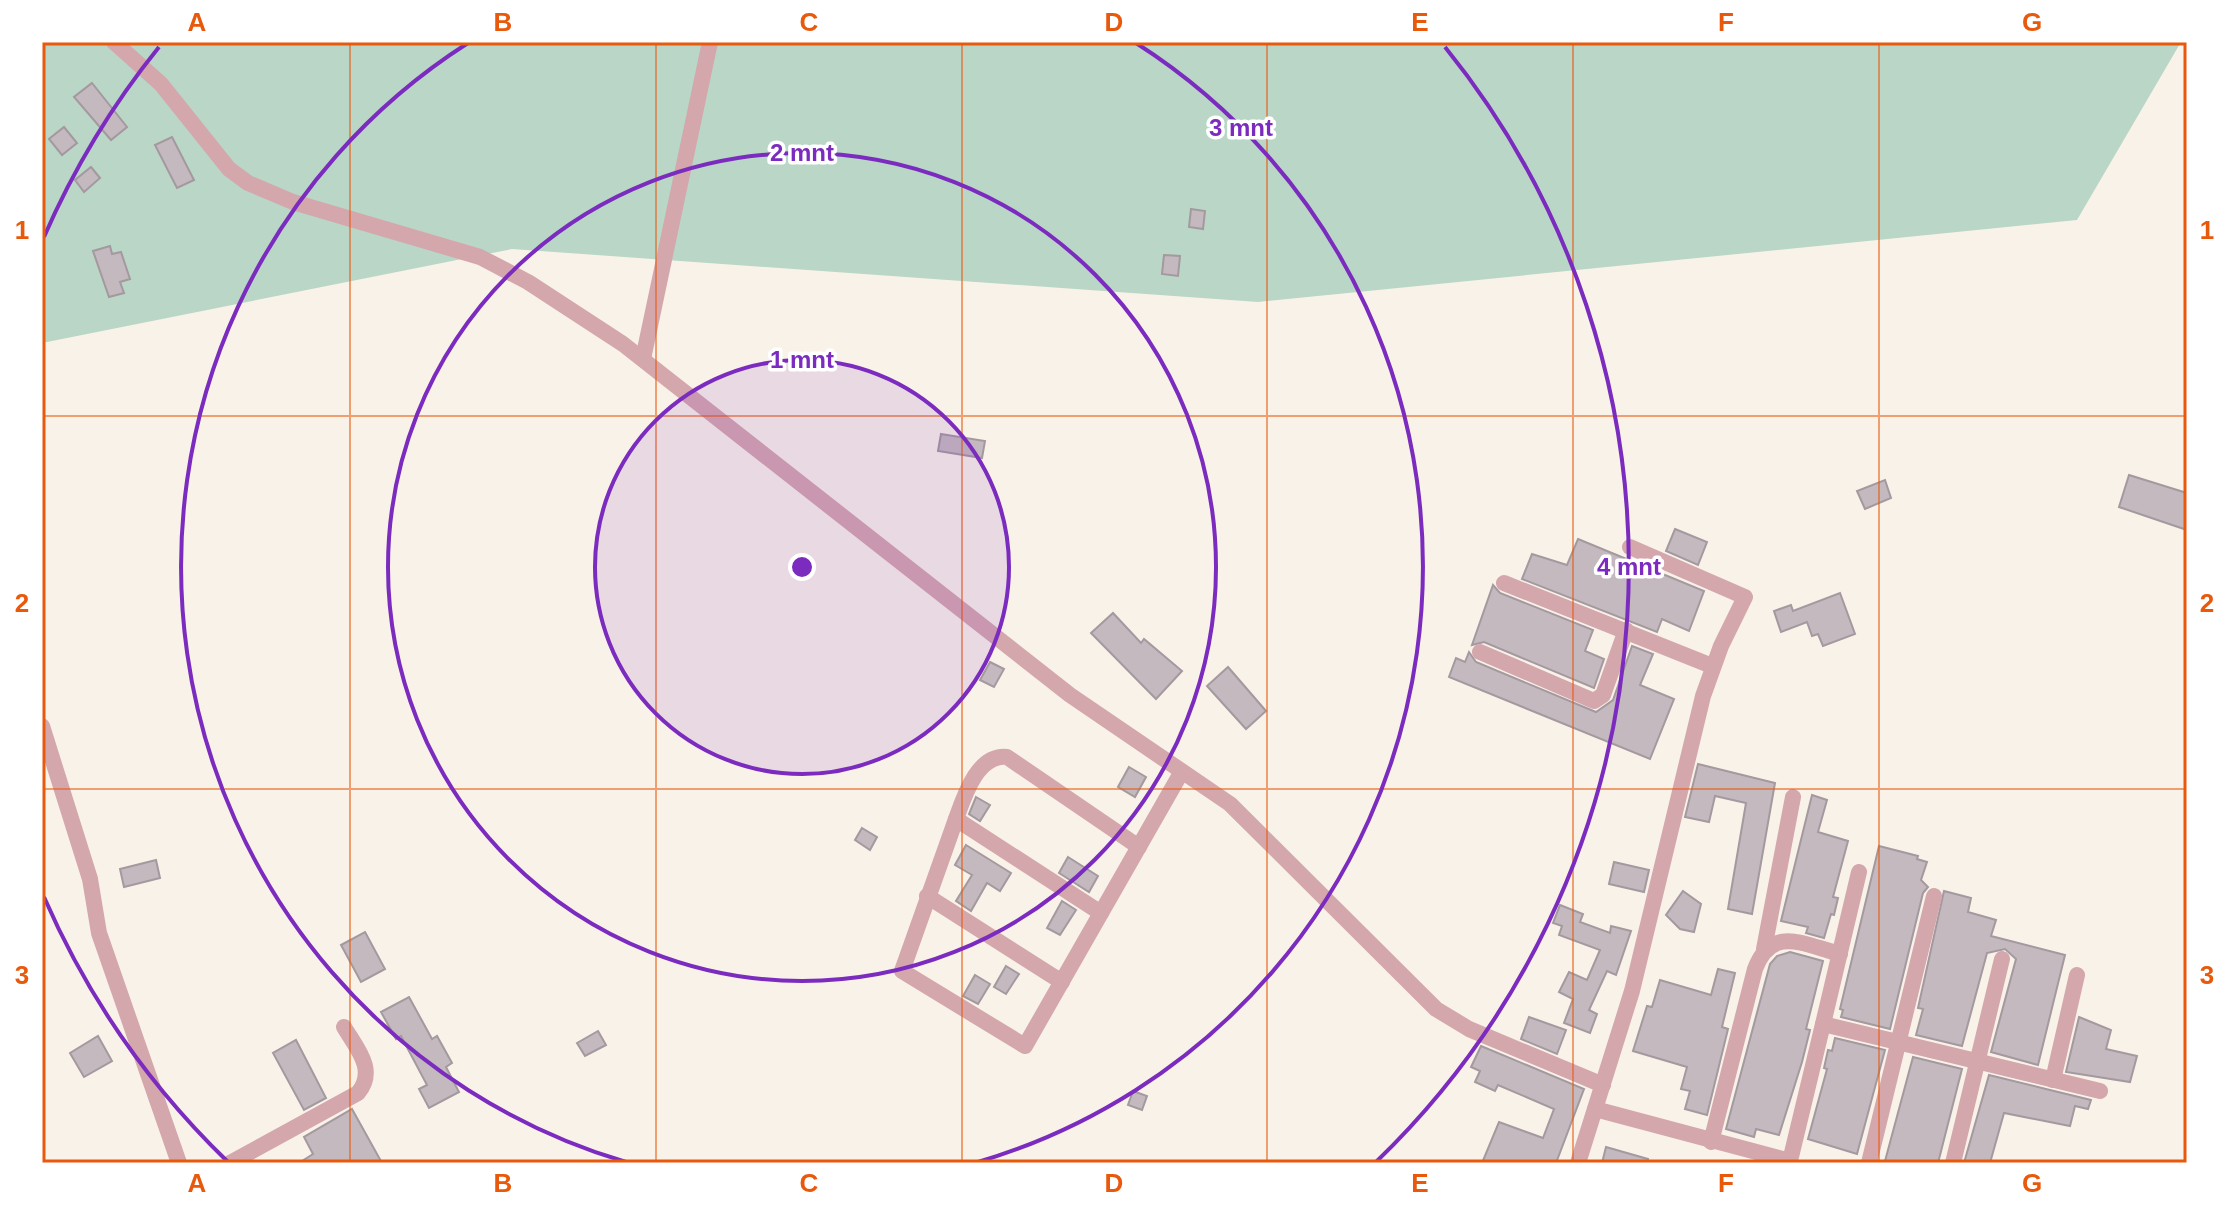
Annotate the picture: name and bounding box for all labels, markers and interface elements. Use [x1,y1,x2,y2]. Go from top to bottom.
text: A [188,7,207,37]
text: B [494,7,512,37]
text: C [800,7,819,37]
text: D [1105,7,1123,37]
text: E [1411,7,1429,37]
text: F [1718,7,1734,37]
text: G [2022,7,2042,37]
text: 3 mnt [1209,114,1273,141]
text: 2 mnt [770,139,834,166]
text: 1 [15,215,29,245]
text: 1 [2200,215,2214,245]
text: 1 mnt [770,346,834,373]
centre of rings [788,553,816,581]
text: 4 mnt [1597,553,1661,580]
text: 2 [15,588,29,618]
text: 2 [2200,588,2214,618]
text: 3 [15,960,29,990]
text: 3 [2200,960,2214,990]
text: A [188,1168,207,1198]
text: B [494,1168,512,1198]
text: C [800,1168,819,1198]
text: D [1105,1168,1123,1198]
text: E [1411,1168,1429,1198]
text: F [1718,1168,1734,1198]
text: G [2022,1168,2042,1198]

